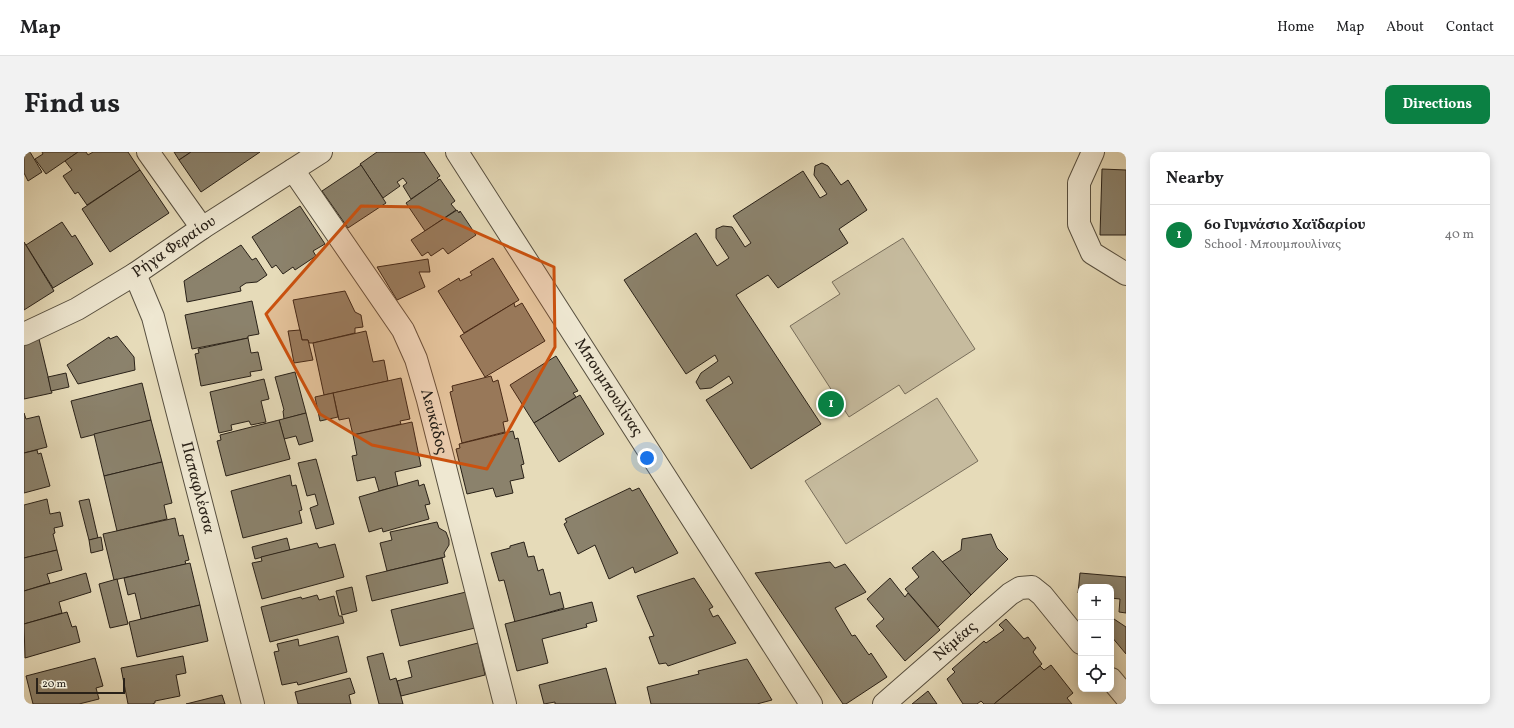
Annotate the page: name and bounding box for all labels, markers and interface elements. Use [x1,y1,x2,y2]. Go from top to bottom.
text: Map [20,15,61,41]
text: Home [1277,18,1314,37]
text: Map [1336,18,1364,37]
text: About [1386,18,1424,37]
text: Contact [1446,18,1494,37]
text: Find us [24,85,120,124]
button: Directions [1385,85,1490,124]
text: Nearby [1166,167,1224,190]
street label: Ρήγα Φεραίου [128,211,221,284]
text: 6ο Γυμνάσιο Χαϊδαρίου [1204,215,1365,236]
text: 1 [1176,226,1182,244]
text: 40 m [1445,226,1474,244]
text: School · Μπουμπουλίνας [1204,236,1341,254]
street label: Μπουμπουλίνας [569,334,648,441]
street label: Λευκάδος [414,386,452,457]
pin: 1 [818,389,844,419]
street label: Παπαφλέσσα [175,439,220,537]
your location [637,448,657,468]
map controls [1078,584,1114,692]
button: + [1078,584,1114,620]
street label: Νέμέας [929,617,982,667]
button: − [1078,620,1114,656]
button: locate [1078,656,1114,692]
scale bar [36,676,125,695]
text: 20 m [42,677,66,692]

